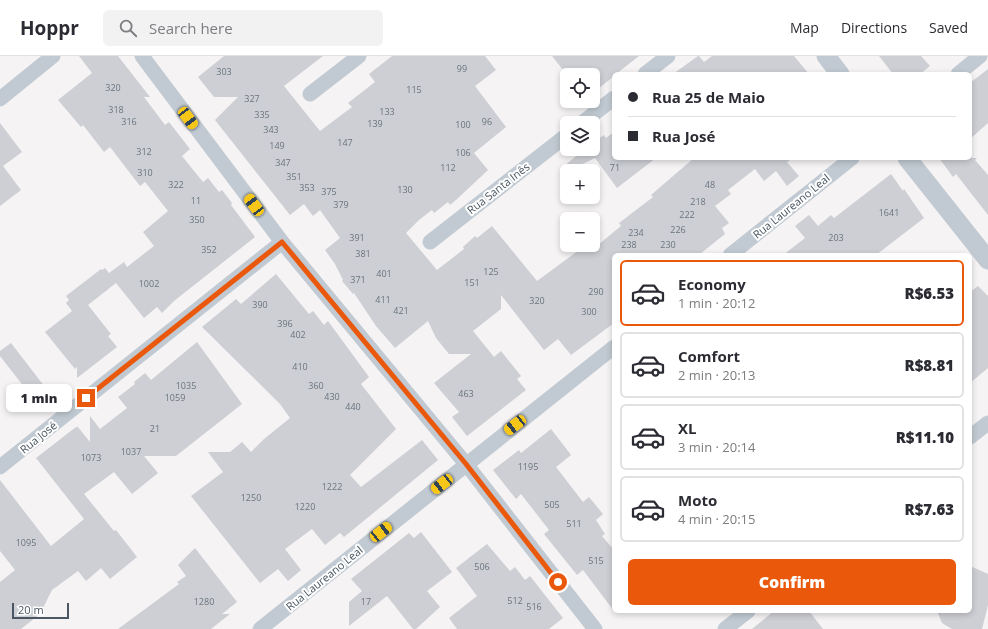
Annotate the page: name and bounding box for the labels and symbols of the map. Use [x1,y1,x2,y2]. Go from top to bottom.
house number: 99 [457,62,467,75]
house number: 303 [216,65,232,78]
house number: 320 [105,81,121,94]
house number: 115 [406,83,422,96]
house number: 327 [244,92,260,105]
house number: 318 [108,103,124,116]
car [176,105,200,131]
house number: 133 [379,105,395,118]
house number: 335 [254,108,270,121]
house number: 316 [121,115,137,128]
house number: 96 [482,115,492,128]
house number: 139 [367,117,383,130]
house number: 100 [455,118,471,131]
house number: 343 [263,123,279,136]
house number: 147 [337,136,353,149]
house number: 149 [269,139,285,152]
house number: 312 [136,145,152,158]
house number: 106 [455,146,471,159]
house number: 347 [275,156,291,169]
street label: Rua Santa Inês [464,159,532,217]
house number: 112 [440,161,456,174]
house number: 71 [610,161,620,174]
house number: 310 [137,166,153,179]
house number: 351 [286,170,302,183]
street label: Rua Laureano Leal [749,170,833,242]
house number: 322 [168,178,184,191]
house number: 48 [705,178,715,191]
house number: 353 [299,181,315,194]
house number: 130 [397,183,413,196]
house number: 375 [321,185,337,198]
car [242,192,266,218]
house number: 11 [191,194,201,207]
house number: 218 [690,195,706,208]
house number: 379 [333,198,349,211]
house number: 1641 [879,206,899,219]
house number: 222 [679,208,695,221]
house number: 350 [189,213,205,226]
house number: 226 [670,223,686,236]
house number: 234 [628,226,644,239]
house number: 391 [349,231,365,244]
house number: 203 [828,231,844,244]
house number: 238 [621,238,637,251]
house number: 230 [660,238,676,251]
house number: 352 [201,243,217,256]
house number: 381 [355,247,371,260]
house number: 125 [483,265,499,278]
house number: 401 [376,267,392,280]
house number: 371 [350,273,366,286]
house number: 151 [464,276,480,289]
house number: 1002 [139,277,159,290]
house number: 290 [588,285,604,298]
house number: 411 [375,293,391,306]
house number: 320 [529,294,545,307]
house number: 390 [252,298,268,311]
house number: 421 [393,304,409,317]
house number: 300 [581,305,597,318]
house number: 396 [277,317,293,330]
house number: 402 [290,328,306,341]
house number: 410 [292,360,308,373]
house number: 1035 [176,379,196,392]
house number: 360 [308,379,324,392]
callout: 1 min [6,384,72,412]
house number: 463 [458,387,474,400]
route end [77,389,95,407]
house number: 430 [324,390,340,403]
house number: 1059 [165,391,185,404]
house number: 440 [345,400,361,413]
car [502,413,528,437]
street label: Rua José [16,417,60,457]
house number: 21 [150,422,160,435]
house number: 1037 [121,445,141,458]
house number: 1073 [81,451,101,464]
house number: 1195 [518,460,538,473]
car [429,472,455,496]
house number: 1222 [322,480,342,493]
house number: 1250 [241,491,261,504]
house number: 505 [544,498,560,511]
house number: 1220 [295,500,315,513]
house number: 511 [566,517,582,530]
car [368,520,394,544]
house number: 1095 [16,536,36,549]
street label: Rua Laureano Leal [282,542,366,614]
house number: 515 [588,554,604,567]
house number: 506 [474,560,490,573]
route start [549,573,567,591]
house number: 512 [507,594,523,607]
house number: 1280 [194,595,214,608]
house number: 17 [361,595,371,608]
house number: 516 [526,600,542,613]
scale bar [12,601,69,620]

